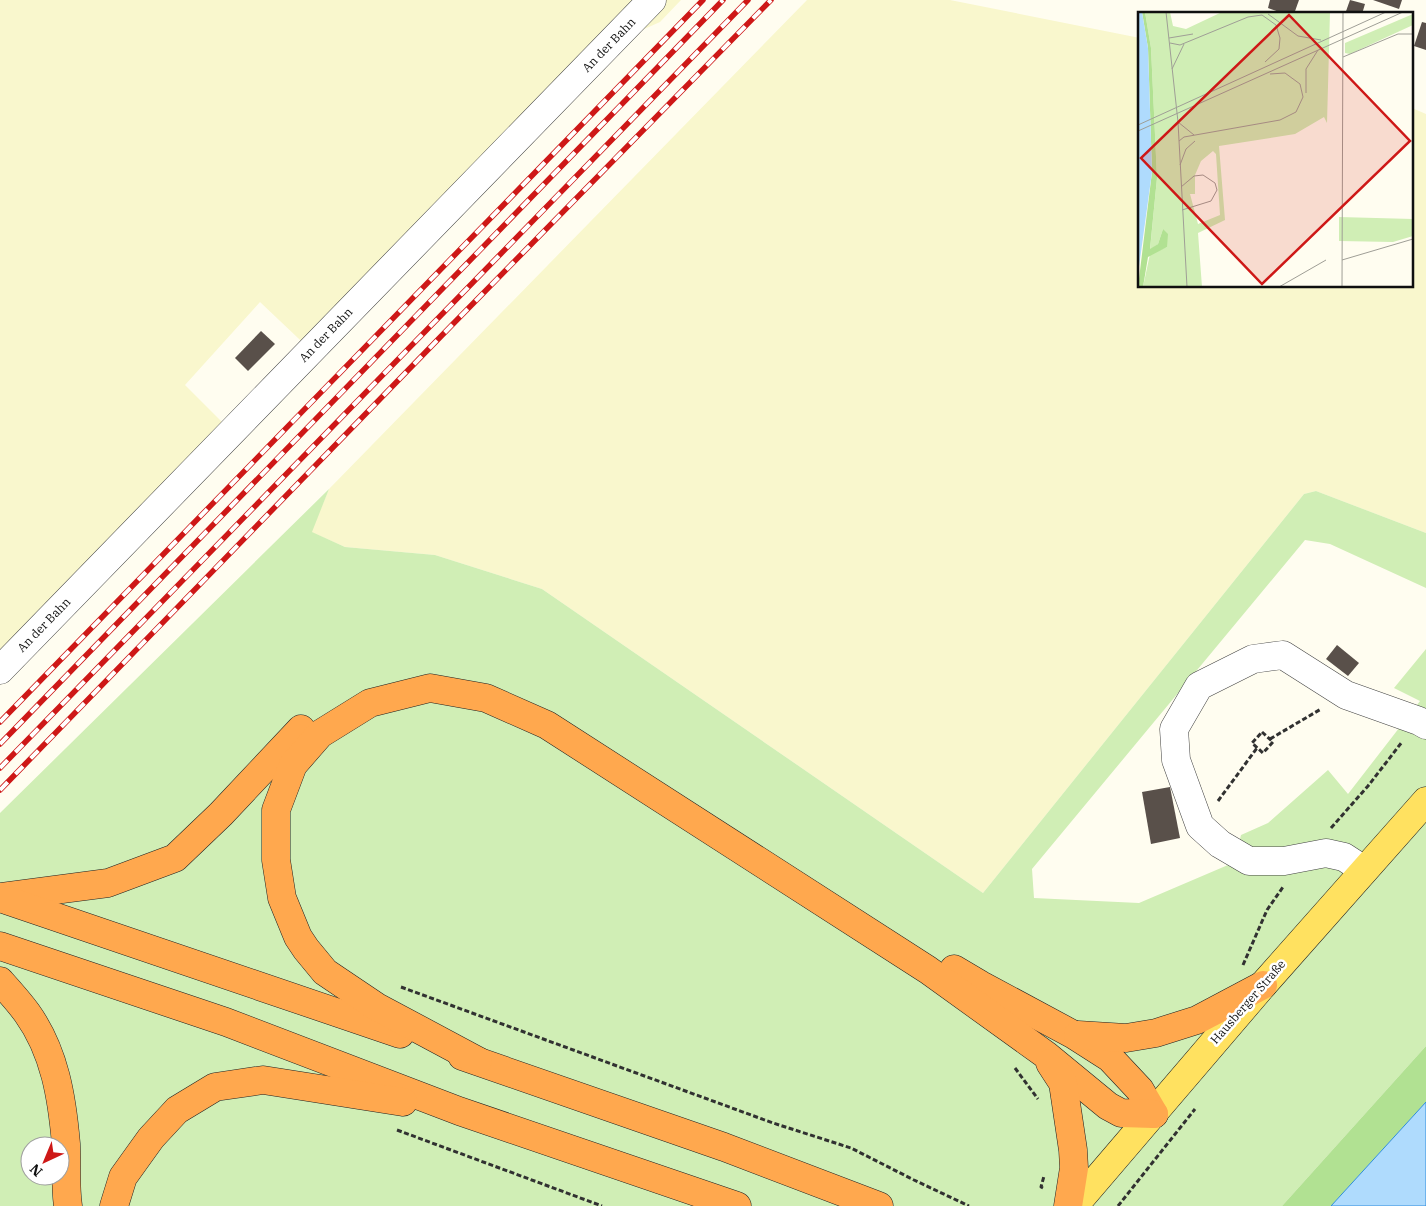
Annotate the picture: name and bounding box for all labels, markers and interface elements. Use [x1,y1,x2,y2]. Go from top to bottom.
inset map [1138,12,1414,288]
street label: An der Bahn [579,14,639,75]
street label: An der Bahn [296,304,356,365]
street label: An der Bahn [14,594,74,655]
street label: Hausberger Straße [1207,957,1288,1047]
north arrow [20,1136,70,1186]
text: N [26,1160,46,1181]

